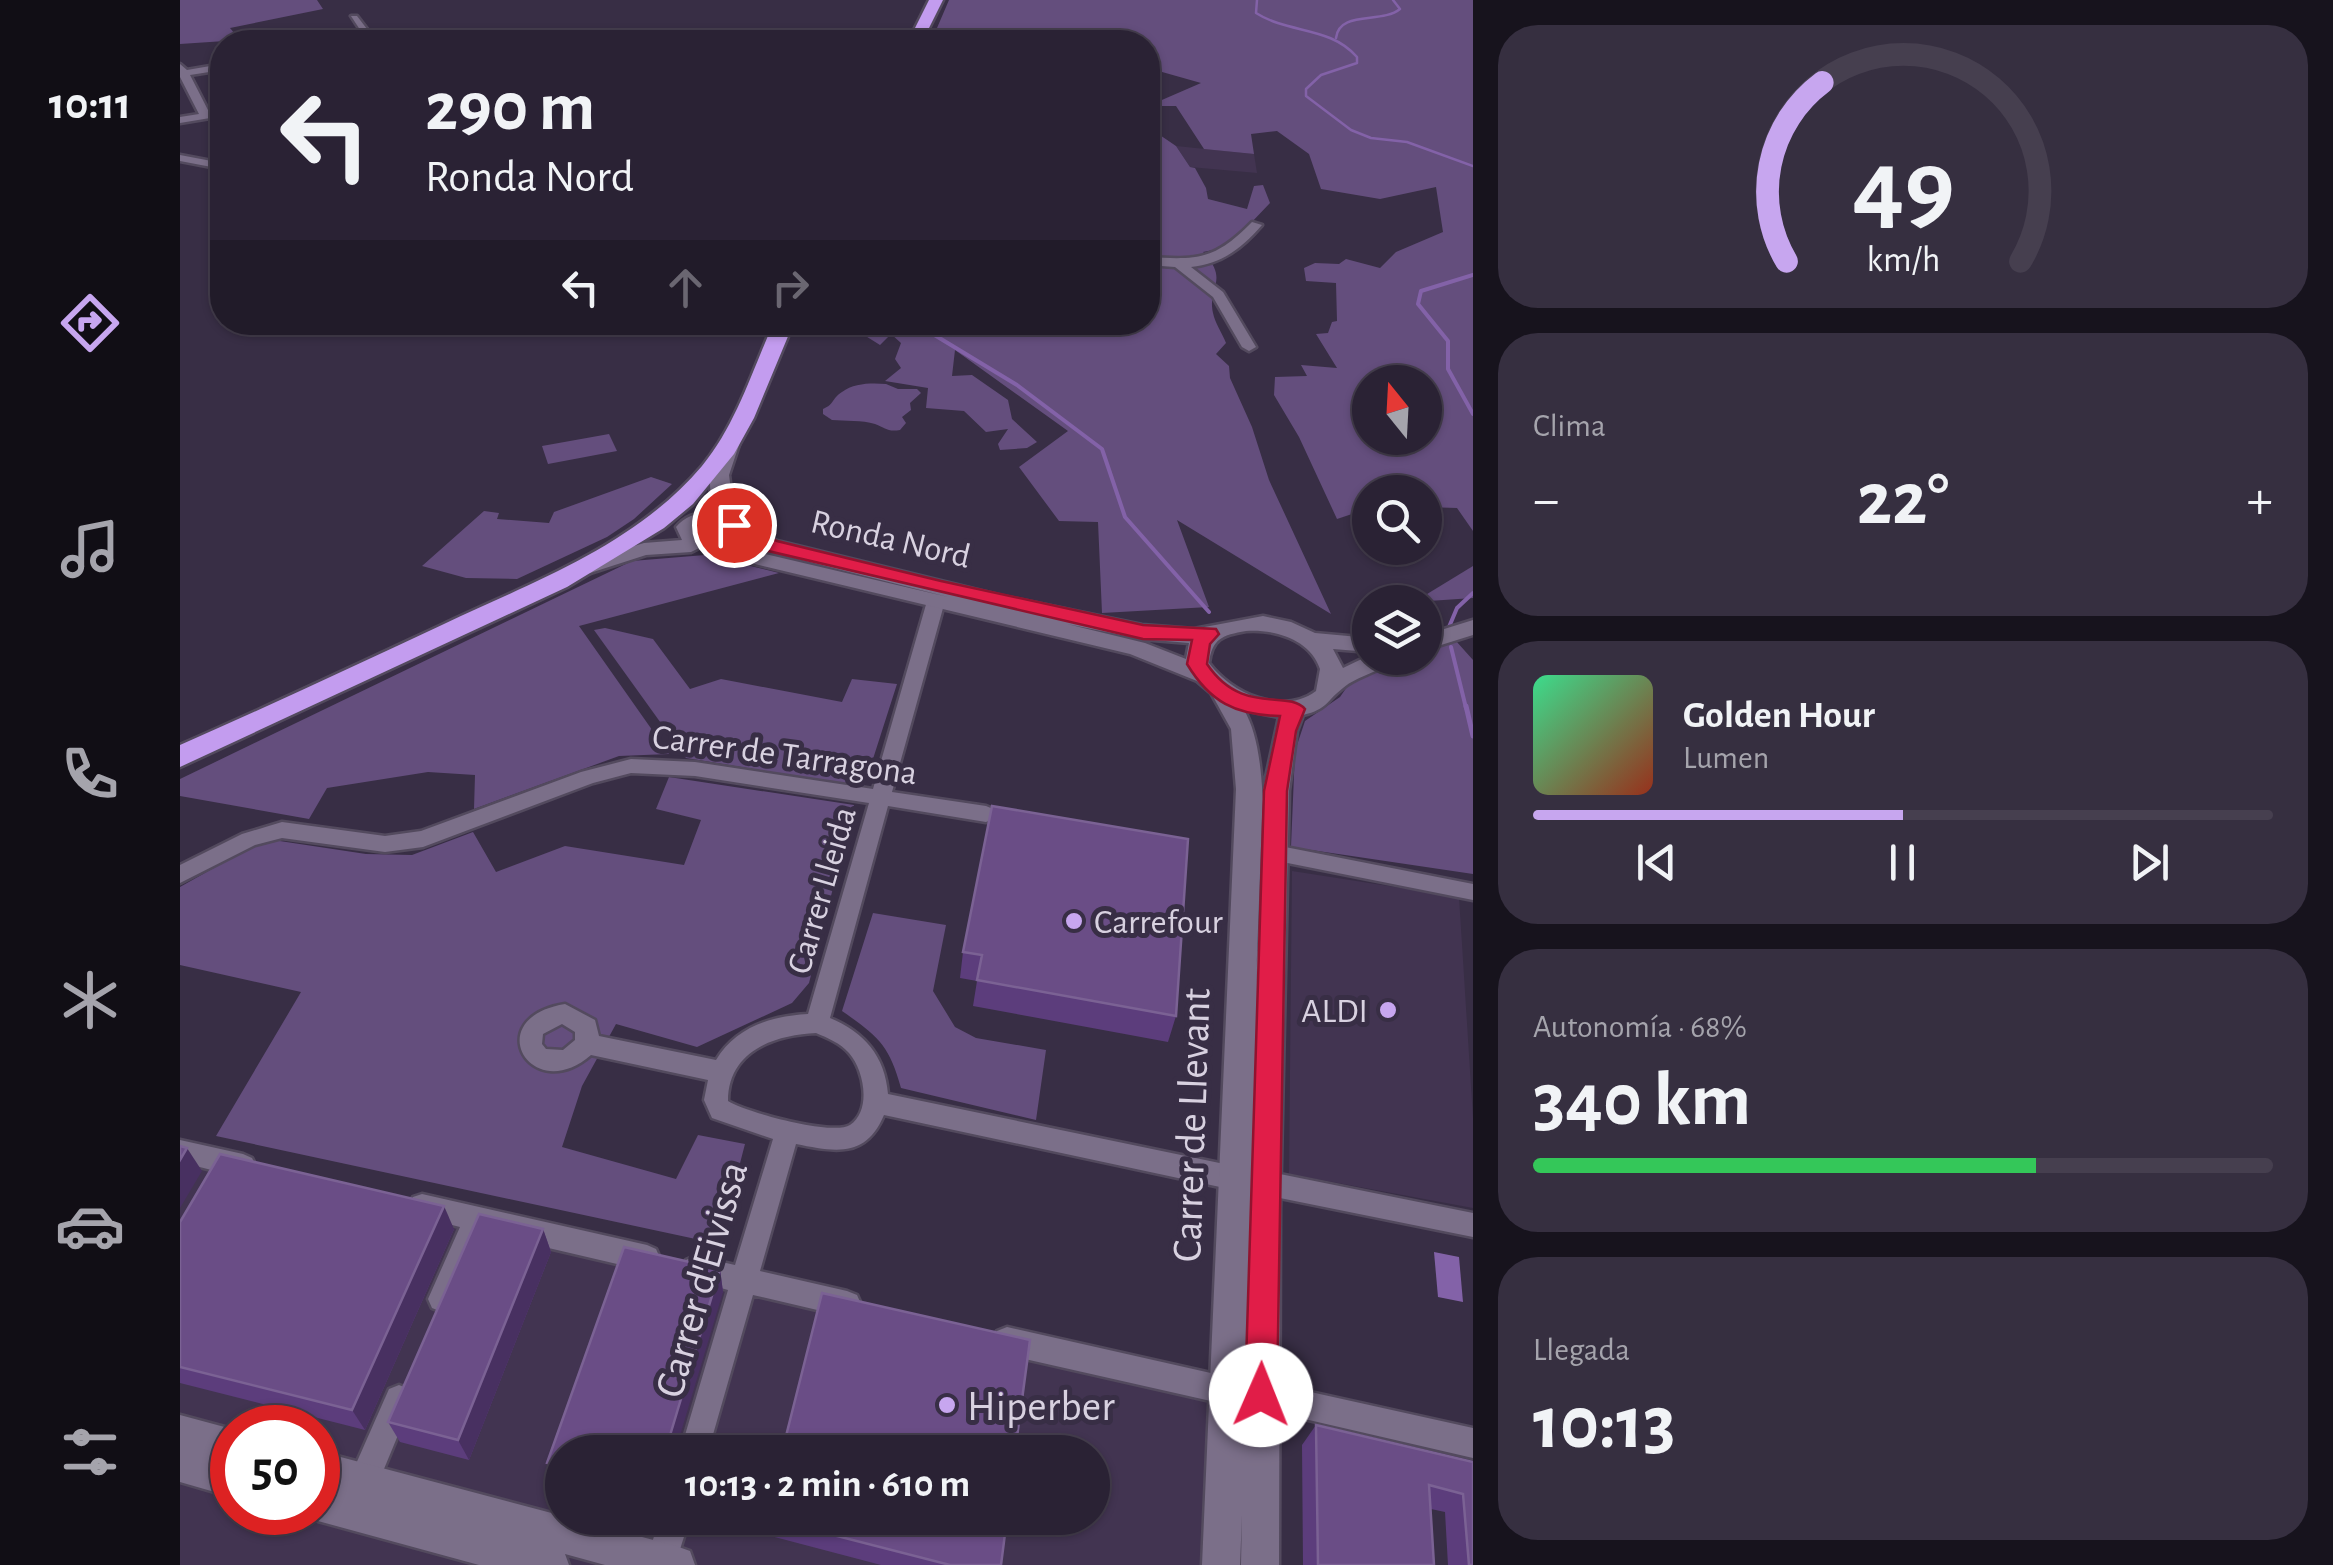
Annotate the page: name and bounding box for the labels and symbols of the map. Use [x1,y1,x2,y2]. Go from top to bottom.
north arrow [1352,365,1442,455]
pin [692,483,777,568]
street label: Ronda Nord [808,504,974,575]
street label: Carrer de Tarragona [650,720,919,791]
street label: Carrer Lleida [782,803,863,978]
place label: Carrefour [1094,905,1223,940]
marker: Carrefour [1063,910,1085,932]
street label: Carrer de Llevant [1166,987,1218,1263]
place label: ALDI [1301,994,1368,1029]
marker: ALDI [1377,999,1399,1021]
street label: Carrer d'Eivissa [648,1157,756,1402]
position arrow [1209,1343,1313,1447]
place label: Hiperber [967,1386,1115,1428]
marker: Hiperber [936,1394,958,1416]
speed limit sign: 50 [210,1405,340,1535]

